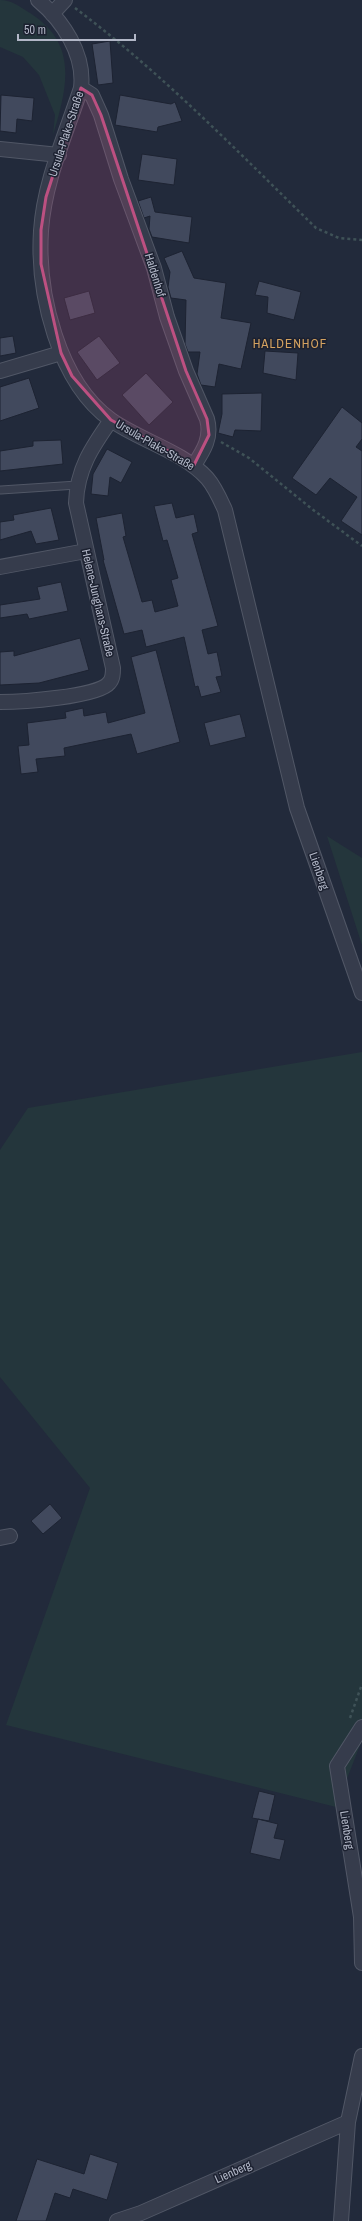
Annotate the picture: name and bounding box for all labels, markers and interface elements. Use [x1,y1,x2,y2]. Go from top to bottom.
scale bar [18,16,135,42]
text: 50 m [24,22,46,38]
street label: Ursula-Plake-Straße [45,89,87,179]
street label: Haldenhof [141,251,169,299]
district label: HALDENHOF [253,335,327,352]
street label: Ursula-Plake-Straße [112,416,198,474]
street label: Helene-Junghans-Straße [78,548,118,658]
street label: Lienberg [305,850,333,892]
street label: Lienberg [336,1810,358,1851]
street label: Lienberg [212,2157,254,2187]

